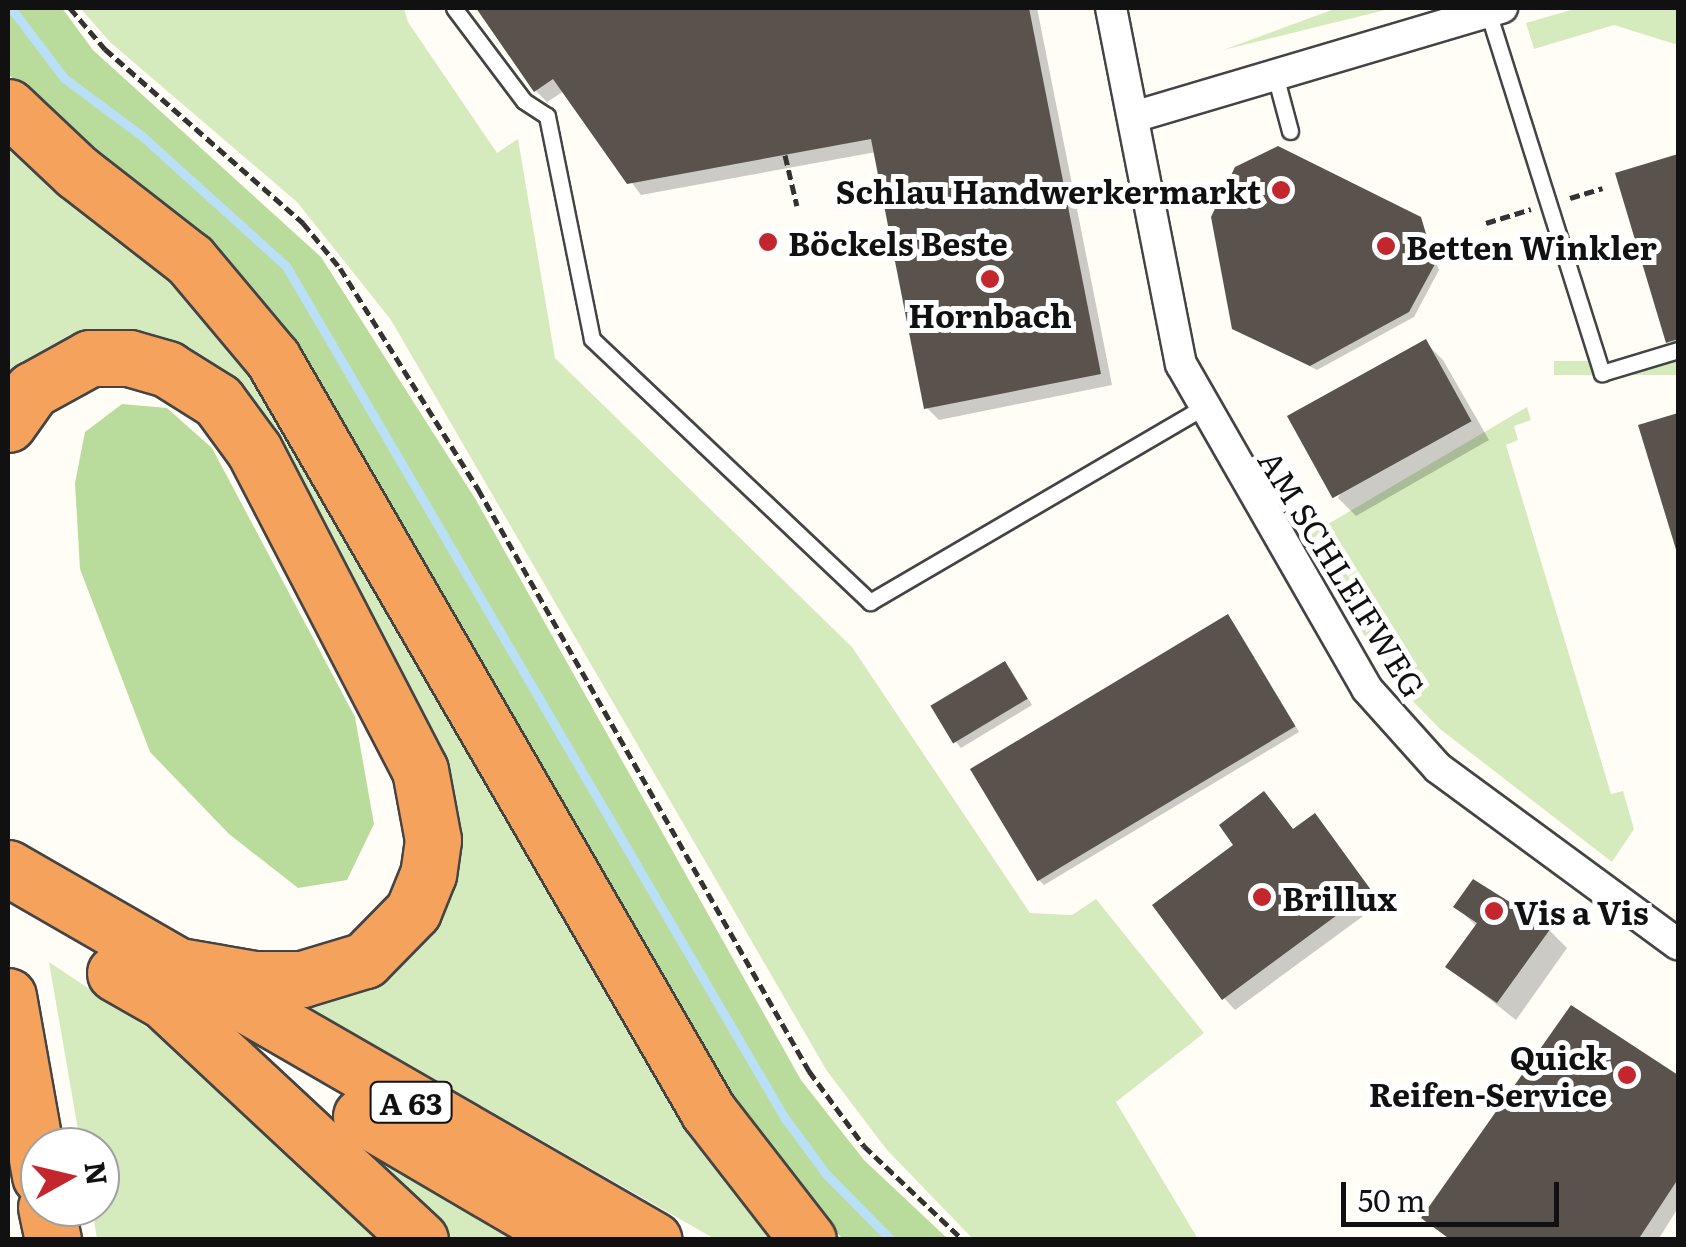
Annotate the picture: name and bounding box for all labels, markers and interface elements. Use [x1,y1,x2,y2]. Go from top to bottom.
place label: Schlau Handwerkermarkt [836,171,1261,209]
marker: Schlau Handwerkermarkt [1270,179,1292,201]
place label: Böckels Beste [788,223,1008,261]
place label: Betten Winkler [1406,227,1657,265]
marker: Böckels Beste [757,231,779,253]
marker: Betten Winkler [1375,235,1397,257]
marker: Hornbach [979,268,1001,290]
place label: Hornbach [908,295,1072,333]
street label: AM SCHLEIFWEG [1252,443,1434,703]
place label: Brillux [1282,878,1397,916]
marker: Brillux [1251,886,1273,908]
place label: Vis a Vis [1514,892,1649,930]
marker: Vis a Vis [1483,900,1505,922]
place label: Quick Reifen-Service [1369,1038,1607,1113]
marker: Quick Reifen-Service [1616,1064,1638,1086]
road number: A 63 [368,1077,454,1127]
north arrow [20,1127,120,1227]
text: N [75,1159,120,1188]
scale bar [1346,1162,1564,1224]
text: 50 m [1358,1177,1426,1221]

